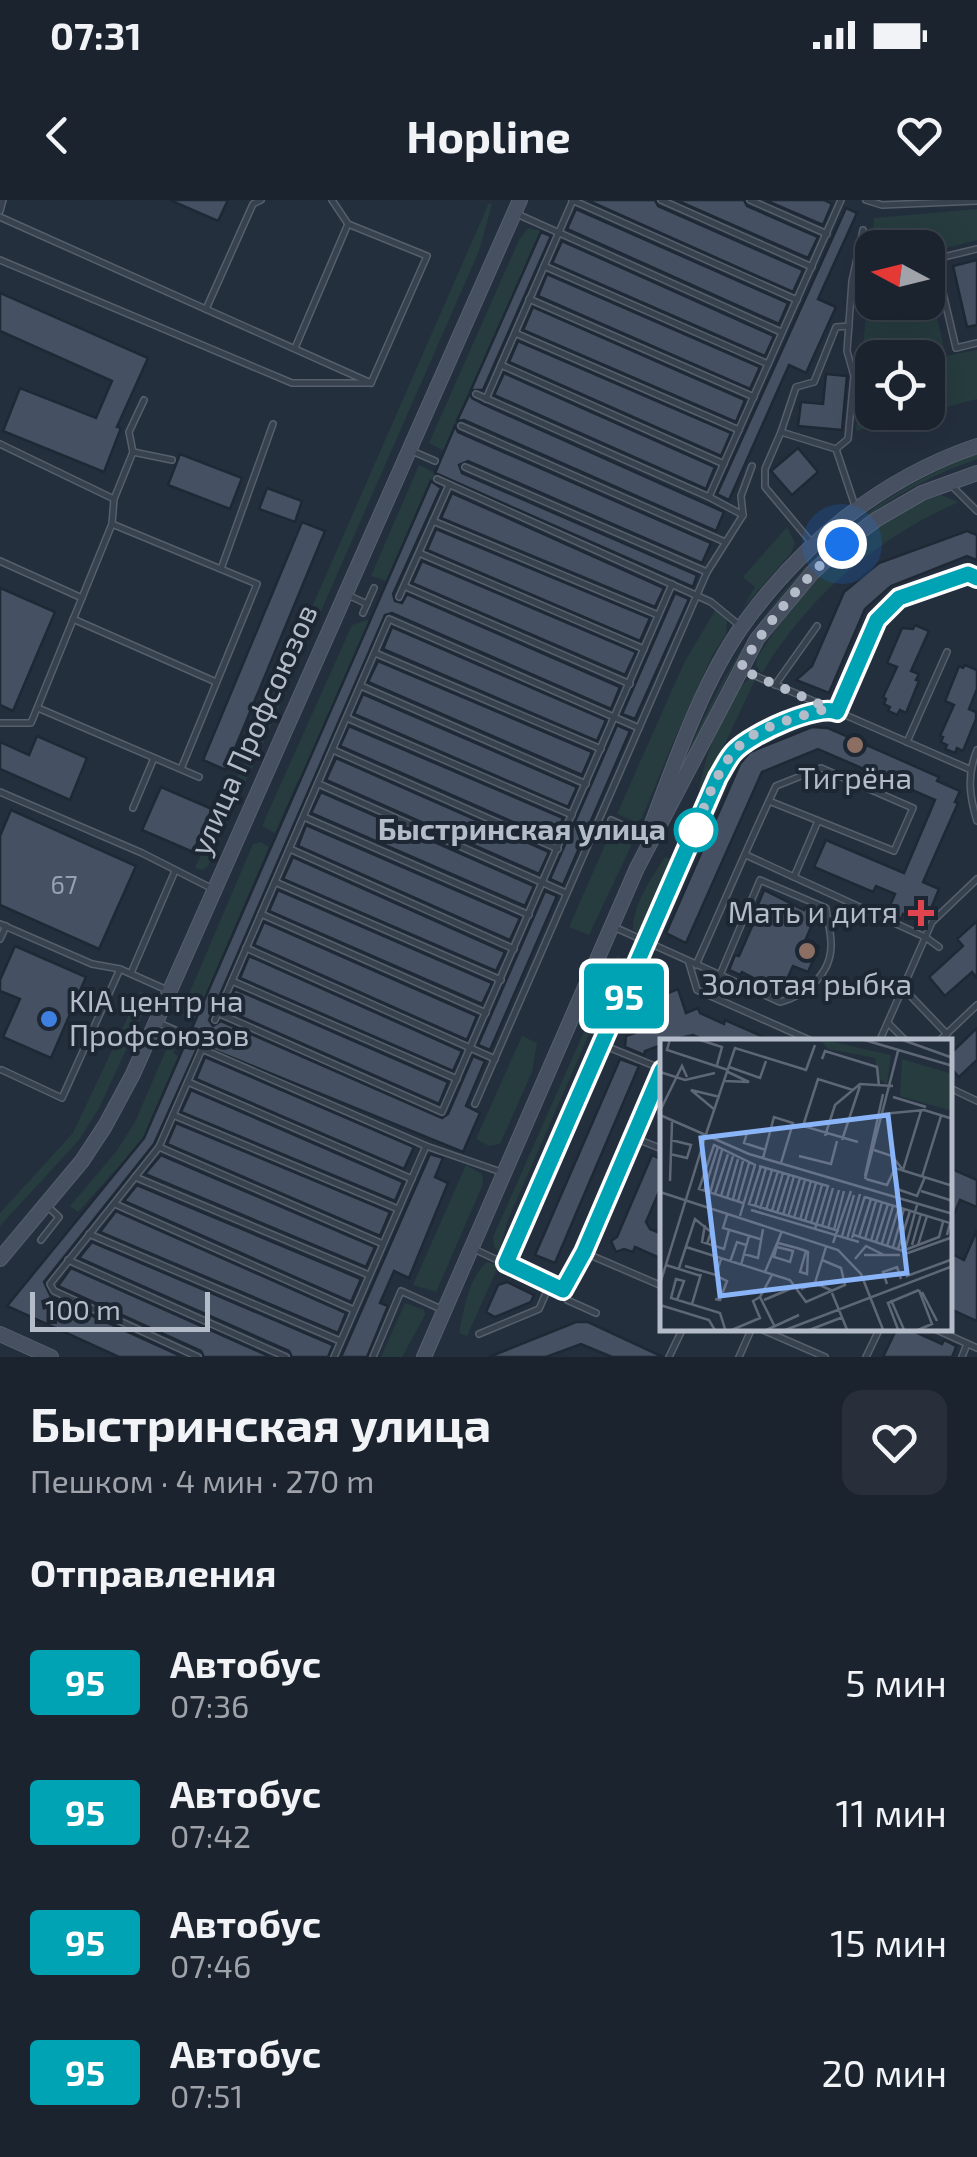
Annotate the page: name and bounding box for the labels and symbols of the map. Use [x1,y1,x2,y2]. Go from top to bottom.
north arrow [855,230,945,320]
your location [817,519,867,569]
street label: улица Профсоюзов [181,598,325,861]
marker: Тигрёна [844,734,866,756]
place label: Тигрёна [798,759,912,795]
marker: Быстринская улица [675,809,717,851]
place label: Быстринская улица [378,810,666,847]
house number: 67 [50,869,78,899]
place label: Мать и дитя [728,893,898,929]
marker: Мать и дитя [908,900,934,926]
marker: Золотая рыбка [796,940,818,962]
line badge: 95 [579,964,669,1028]
place label: Золотая рыбка [702,965,912,1001]
place label: KIA центр на Профсоюзов [69,982,249,1052]
marker: KIA центр на Профсоюзов [38,1008,60,1030]
inset map [660,1039,952,1332]
scale bar [30,1287,210,1332]

